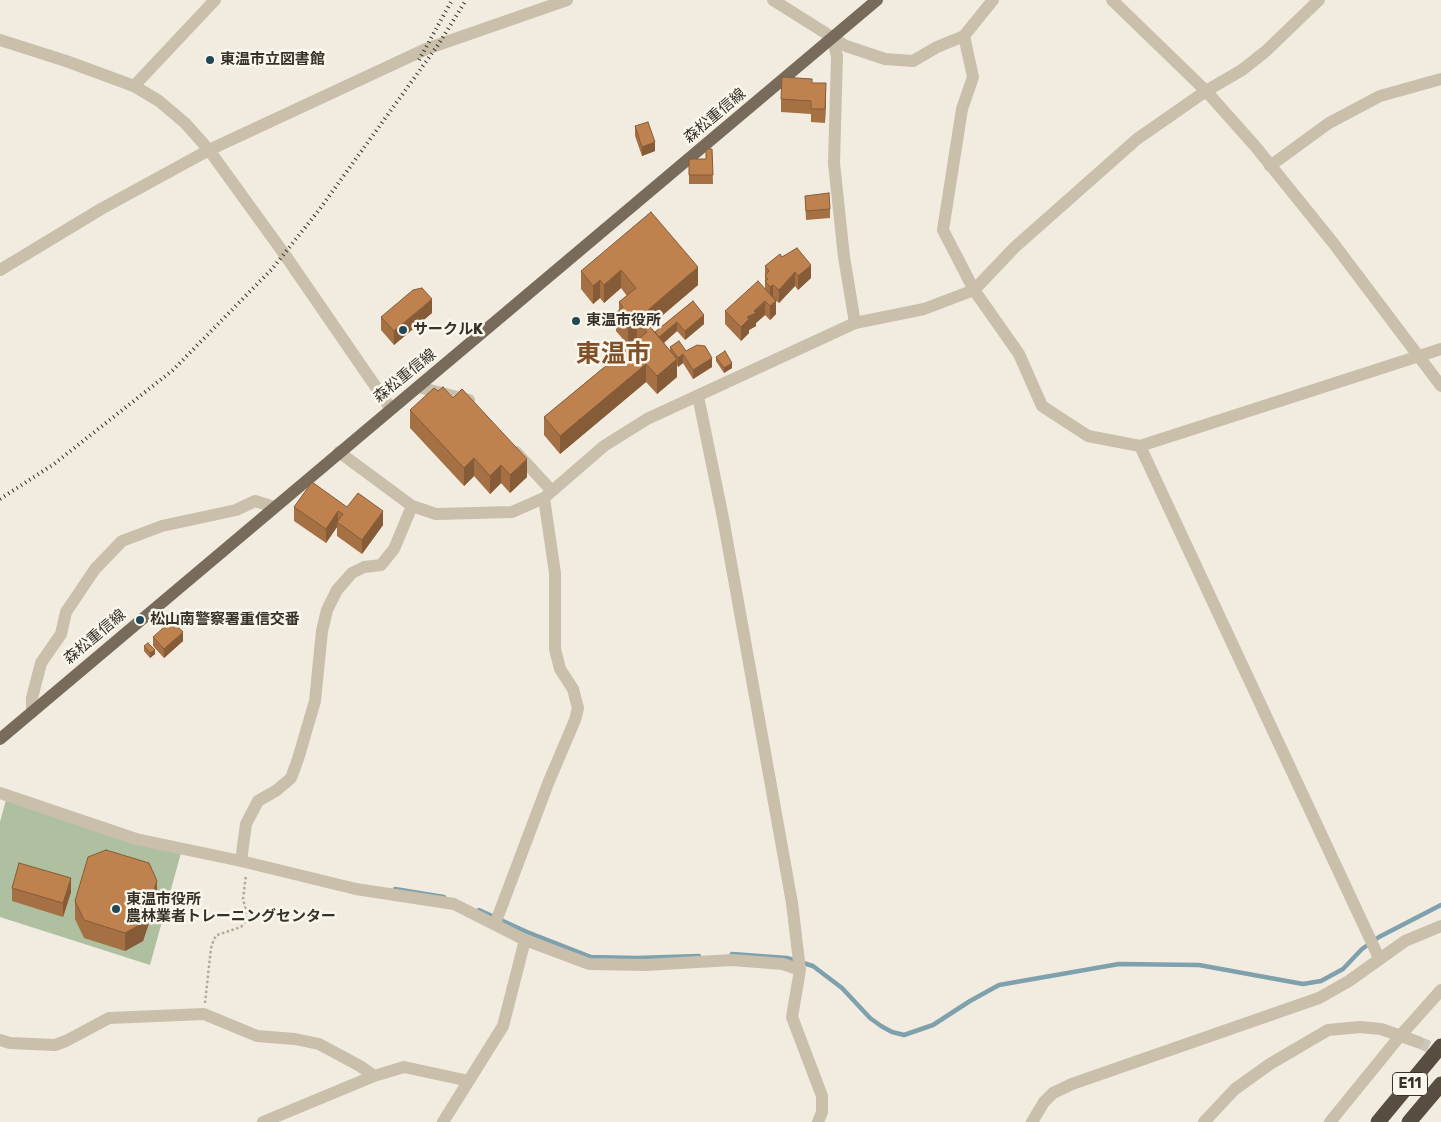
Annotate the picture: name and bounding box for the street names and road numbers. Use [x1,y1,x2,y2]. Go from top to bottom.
street label: 森松重信線 [680,85,750,147]
street label: 森松重信線 [370,345,440,407]
street label: 森松重信線 [60,606,130,668]
road number: E11 [1392,1072,1428,1096]

